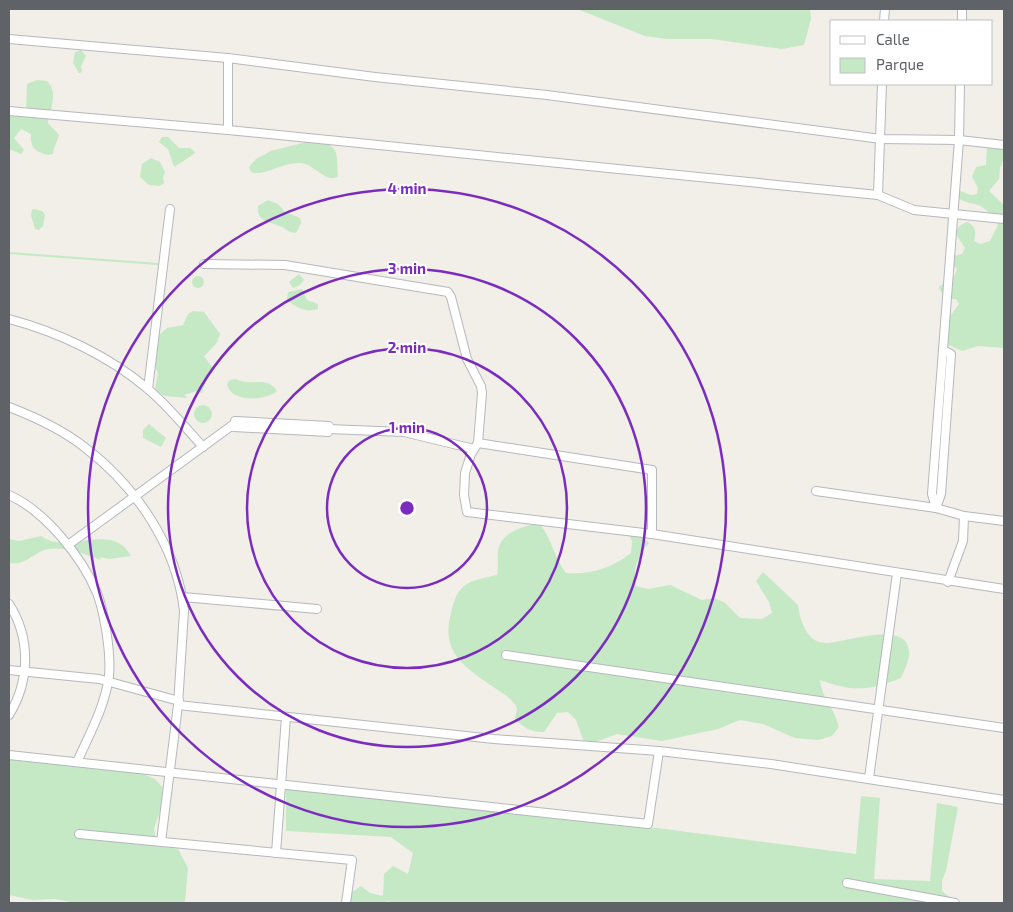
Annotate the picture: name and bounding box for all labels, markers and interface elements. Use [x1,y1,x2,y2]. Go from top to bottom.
legend [830,20,993,85]
text: Calle [876,30,910,48]
text: Parque [876,55,924,73]
text: 4 min [387,179,427,197]
text: 3 min [388,259,426,277]
text: 2 min [388,338,426,356]
text: 1 min [389,418,425,436]
centre of rings [398,499,416,517]

